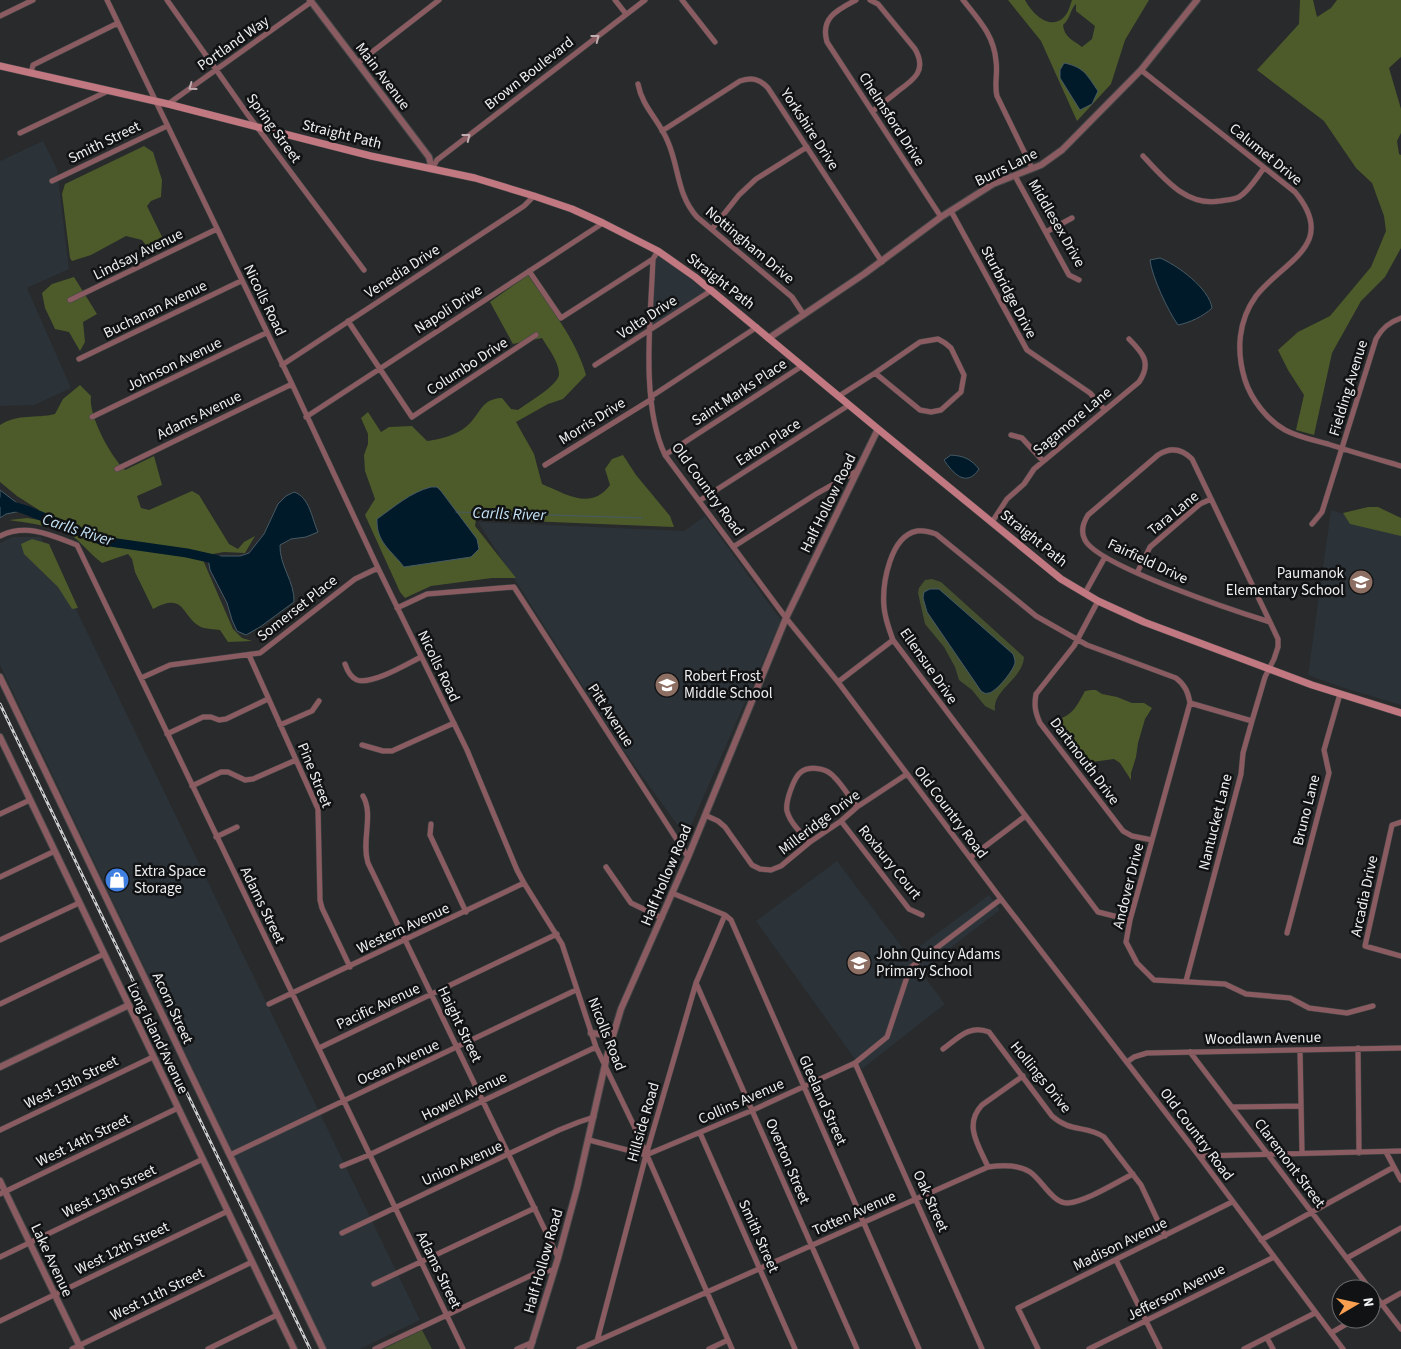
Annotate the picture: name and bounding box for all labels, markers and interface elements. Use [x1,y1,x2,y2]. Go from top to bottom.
street label: Portland Way [193,11,274,76]
street label: Brown Boulevard [480,32,578,115]
one-way arrow [590,35,599,43]
street label: Main Avenue [350,38,415,114]
street label: Chelmsford Drive [853,68,930,170]
one-way arrow [188,81,198,90]
street label: Yorkshire Drive [775,84,844,174]
street label: Spring Street [241,89,306,167]
street label: Straight Path [300,114,384,154]
street label: Smith Street [65,116,144,169]
street label: Calumet Drive [1225,118,1307,190]
one-way arrow [461,134,471,143]
street label: Burrs Lane [971,143,1041,192]
street label: Middlesex Drive [1023,175,1090,271]
street label: Nottingham Drive [701,202,799,289]
street label: Lindsay Avenue [90,224,187,285]
street label: Venedia Drive [361,239,444,304]
street label: Sturbridge Drive [975,242,1042,342]
street label: Straight Path [682,248,759,315]
street label: Nicolls Road [238,261,291,340]
street label: Buchanan Avenue [100,275,210,344]
street label: Napoli Drive [410,280,486,339]
street label: Volta Drive [613,290,681,345]
street label: Johnson Avenue [123,332,225,397]
street label: Columbo Drive [423,332,512,401]
street label: Fielding Avenue [1324,338,1373,439]
street label: Saint Marks Place [688,354,791,431]
street label: Sagamore Lane [1028,382,1116,461]
street label: Adams Avenue [153,386,245,445]
street label: Morris Drive [555,393,630,450]
street label: Eaton Place [732,414,805,471]
street label: Old Country Road [666,438,749,540]
street label: Half Hollow Road [795,450,862,556]
street label: Tara Lane [1143,486,1203,541]
water label: Carlls River [472,502,548,526]
street label: Straight Path [996,505,1072,572]
water label: Carlls River [39,508,117,552]
street label: Fairfield Drive [1104,534,1191,589]
place label: Paumanok Elementary School [1226,563,1345,601]
school or university icon: Paumanok Elementary School [1348,569,1374,595]
street label: Somerset Place [253,570,342,646]
street label: Ellensue Drive [895,624,963,709]
street label: Nicolls Road [412,627,465,706]
place label: Robert Frost Middle School [684,666,773,704]
school or university icon: Robert Frost Middle School [654,672,680,698]
street label: Pitt Avenue [582,680,639,751]
street label: Dartmouth Drive [1045,713,1124,809]
street label: Pine Street [292,740,337,811]
street label: Old Country Road [909,762,992,863]
street label: Nantucket Lane [1193,772,1238,872]
street label: Bruno Lane [1288,773,1325,848]
street label: Milleridge Drive [774,785,864,860]
street label: Half Hollow Road [636,821,697,929]
street label: Roxbury Court [853,821,926,904]
street label: Andover Drive [1108,841,1149,931]
street label: Arcadia Drive [1346,854,1383,939]
place label: Extra Space Storage [134,861,206,899]
street label: Adams Street [235,863,290,947]
shop icon: Extra Space Storage [104,867,130,893]
street label: Western Avenue [353,898,453,959]
place label: John Quincy Adams Primary School [876,944,1000,982]
school or university icon: John Quincy Adams Primary School [846,950,872,976]
street label: Acorn Street [147,969,198,1047]
street label: Pacific Avenue [333,978,423,1035]
street label: Long Island Avenue [122,979,194,1097]
street label: Haight Street [432,983,487,1066]
street label: Nicolls Road [582,994,631,1074]
street label: Woodlawn Avenue [1205,1027,1321,1050]
street label: Ocean Avenue [354,1034,443,1091]
street label: Hollings Drive [1005,1037,1076,1118]
street label: West 15th Street [21,1051,122,1114]
street label: Gleeland Street [793,1052,852,1149]
street label: Howell Avenue [418,1067,511,1126]
street label: Collins Avenue [695,1073,787,1130]
street label: Hillside Road [622,1080,665,1164]
street label: Old Country Road [1155,1084,1238,1185]
street label: West 14th Street [33,1109,134,1172]
street label: Claremont Street [1249,1114,1330,1212]
street label: Overton Street [760,1115,815,1207]
street label: Union Avenue [418,1136,506,1191]
street label: West 13th Street [59,1160,160,1223]
street label: Oak Street [908,1167,953,1235]
street label: Totten Avenue [809,1186,899,1241]
street label: Smith Street [733,1196,784,1276]
street label: Half Hollow Road [518,1206,568,1316]
street label: Madison Avenue [1070,1213,1171,1276]
street label: West 12th Street [72,1217,173,1280]
street label: Lake Avenue [25,1220,78,1300]
street label: Adams Street [411,1228,466,1312]
street label: Jefferson Avenue [1124,1259,1229,1326]
street label: West 11th Street [107,1263,208,1326]
north arrow [1331,1279,1381,1329]
text: N [1357,1296,1378,1308]

